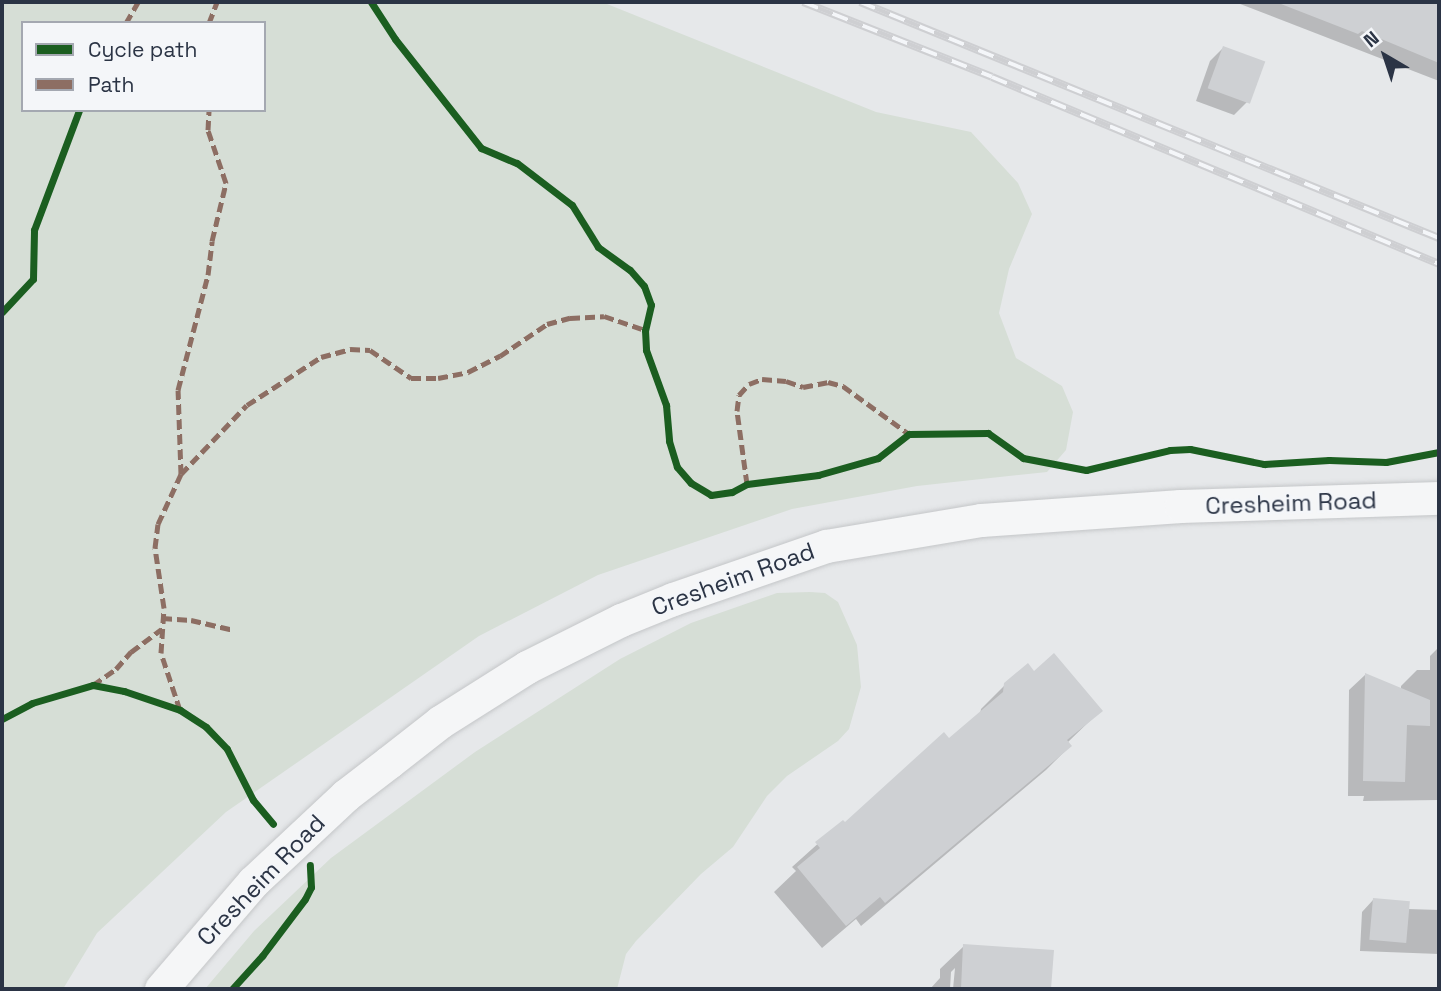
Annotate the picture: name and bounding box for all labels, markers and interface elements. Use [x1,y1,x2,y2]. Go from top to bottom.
legend [21,21,266,112]
north arrow [1350,21,1420,91]
text: N [1359,26,1384,53]
text: Cycle path [88,36,197,63]
text: Path [88,71,134,98]
street label: Cresheim Road [1205,486,1377,520]
street label: Cresheim Road [648,536,818,622]
street label: Cresheim Road [191,808,331,952]

